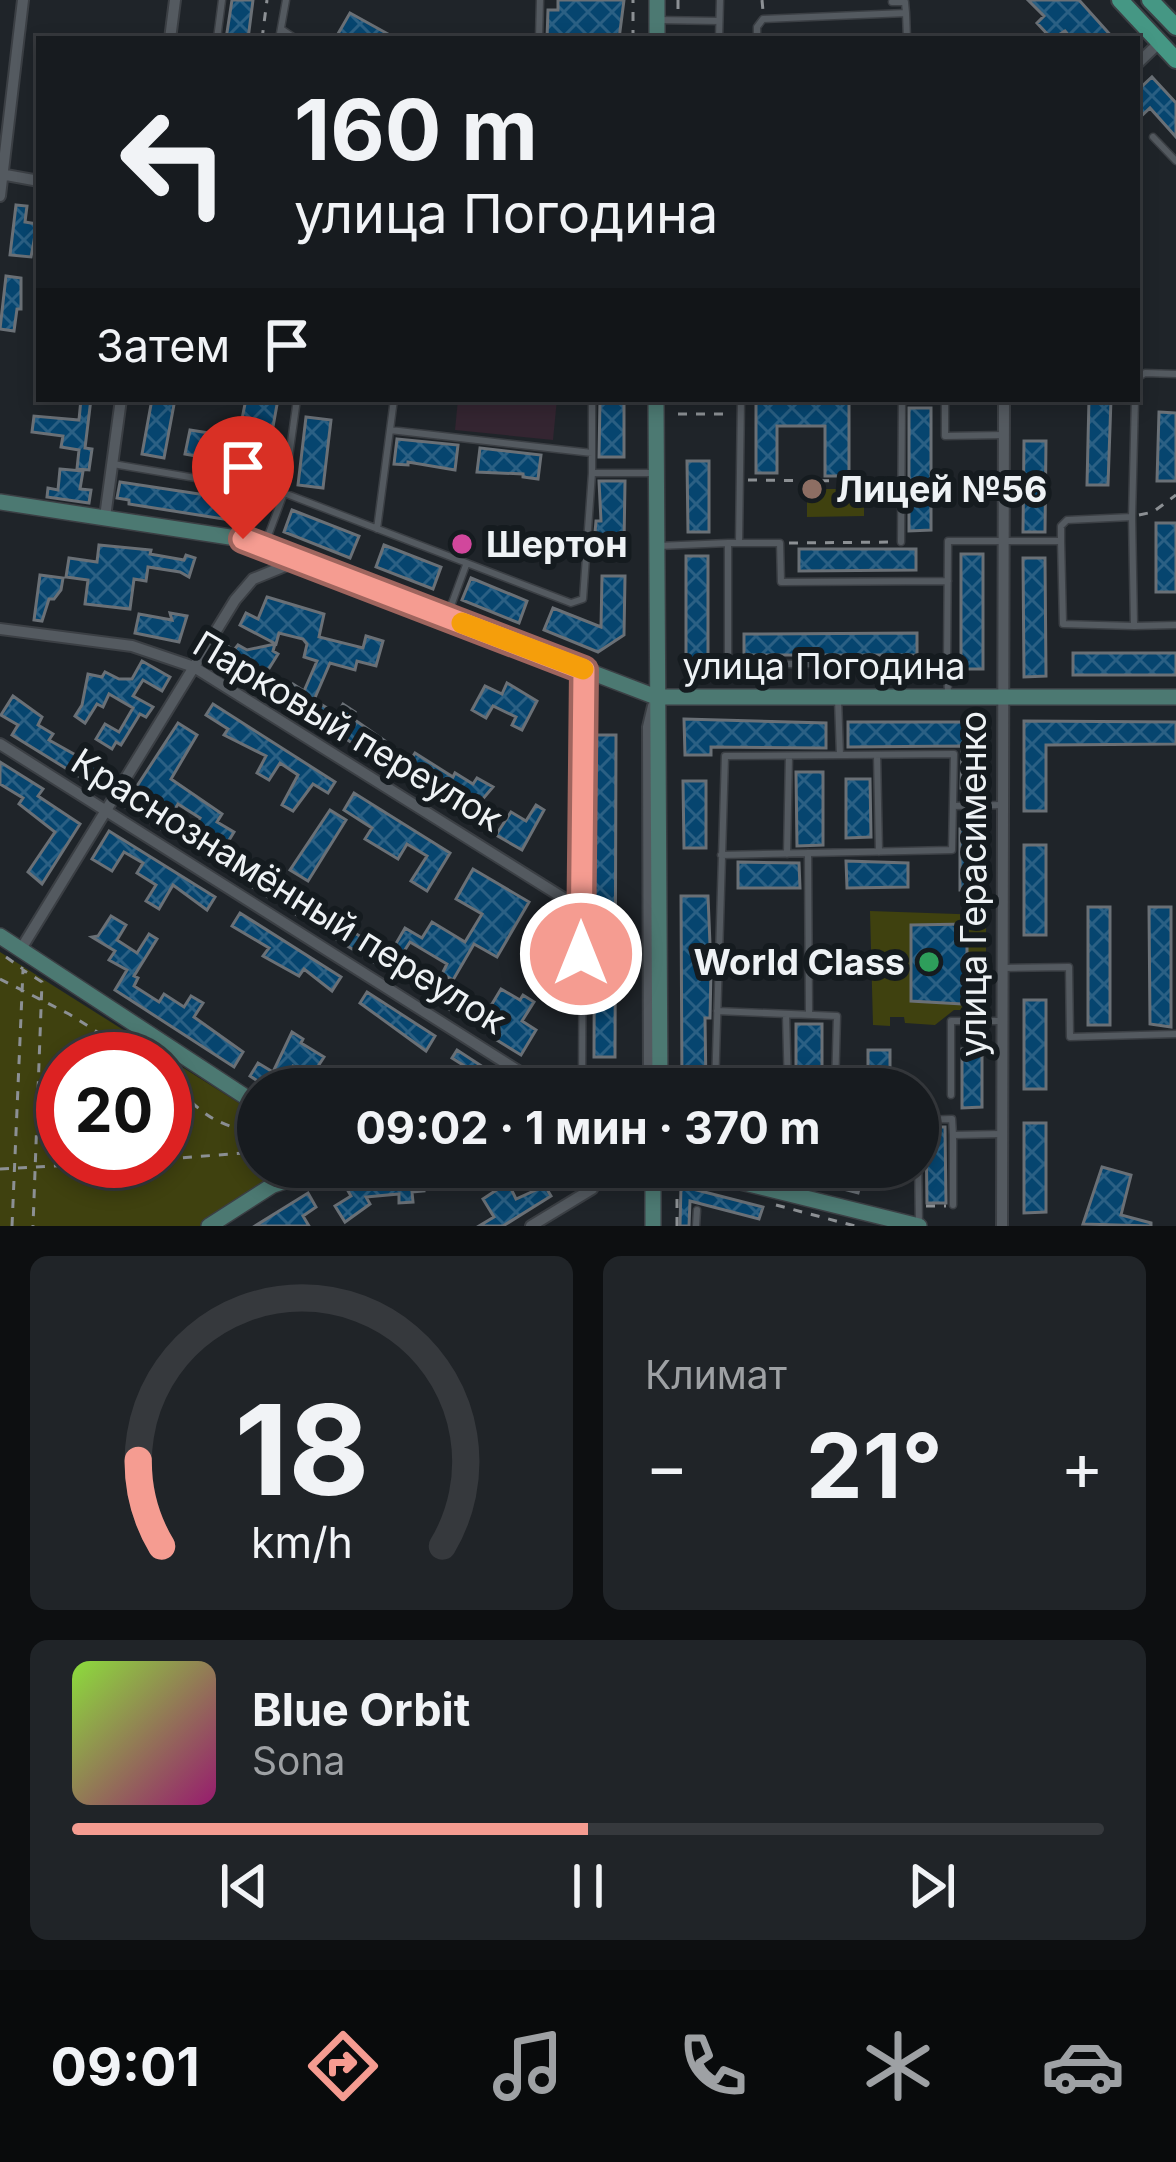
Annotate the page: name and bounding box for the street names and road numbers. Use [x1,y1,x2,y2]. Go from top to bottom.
street label: Парковый переулок [186,621,511,841]
street label: улица Погодина [683,644,965,688]
street label: улица Герасименко [951,711,995,1057]
street label: Краснознамённый переулок [64,739,515,1043]

